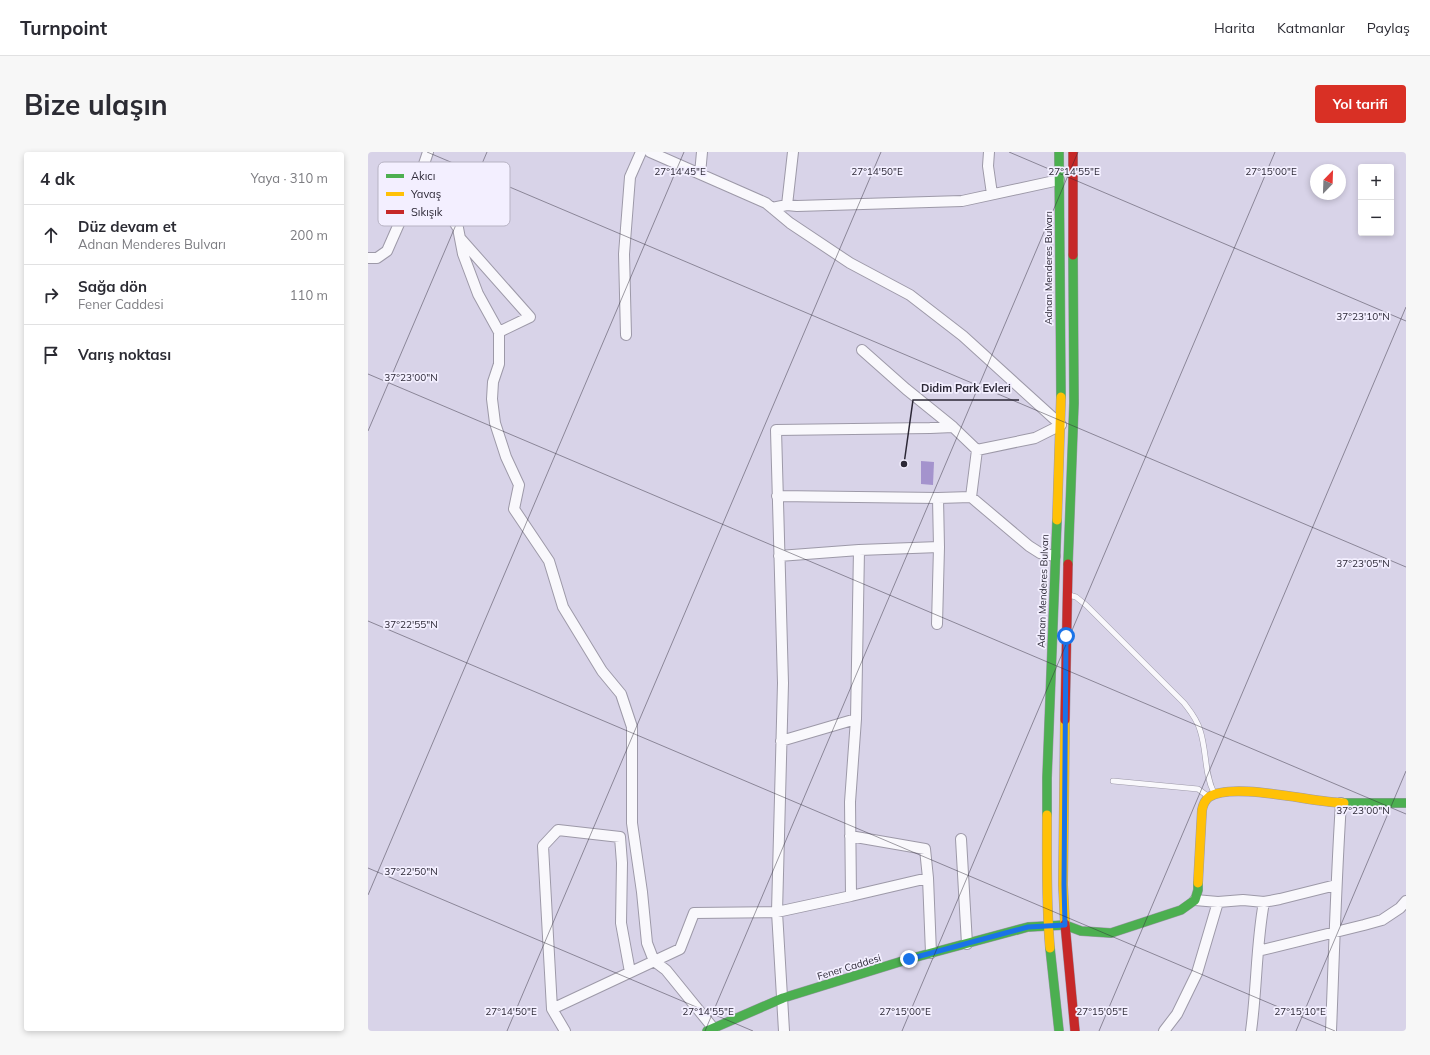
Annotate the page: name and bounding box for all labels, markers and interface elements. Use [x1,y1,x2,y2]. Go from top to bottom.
text: Turnpoint [20,16,107,40]
text: Harita [1214,19,1255,37]
text: Katmanlar [1277,19,1345,37]
text: Paylaş [1367,19,1410,37]
button: Yol tarifi [1315,85,1406,123]
text: Bize ulaşın [24,87,168,122]
legend [378,162,510,226]
north arrow [1310,164,1346,200]
map controls [1358,164,1394,236]
button: + [1358,164,1394,200]
text: 27°14'45"E [654,165,706,178]
text: 27°14'50"E [851,165,903,178]
text: 27°14'55"E [1048,165,1100,178]
text: 27°15'00"E [1245,165,1297,178]
text: 4 dk [40,168,75,189]
text: Akıcı [411,169,435,183]
text: Yaya · 310 m [251,170,328,186]
text: Yavaş [410,187,441,201]
button: − [1358,200,1394,236]
text: Sıkışık [411,205,443,219]
street label: Adnan Menderes Bulvarı [1042,211,1055,325]
text: Düz devam et [78,217,177,236]
icon: ahead [40,224,62,246]
text: 200 m [290,227,328,243]
text: Adnan Menderes Bulvarı [78,236,226,252]
text: Sağa dön [78,277,147,296]
icon: right [40,284,62,306]
text: 110 m [290,287,328,303]
text: Fener Caddesi [78,296,164,312]
text: 37°23'10"N [1336,310,1390,323]
icon: arrive [40,344,62,366]
text: Varış noktası [78,345,171,364]
text: 37°23'00"N [384,371,438,384]
callout: Didim Park Evleri [913,377,1019,400]
text: Didim Park Evleri [921,381,1011,395]
street label: Adnan Menderes Bulvarı [1035,534,1051,648]
text: 37°23'05"N [1336,557,1390,570]
text: 37°22'55"N [384,618,438,631]
route start [1057,627,1075,645]
text: 37°23'00"N [1336,804,1390,817]
text: 37°22'50"N [384,865,438,878]
route end [900,950,918,968]
street label: Fener Caddesi [816,951,882,983]
text: 27°14'50"E [485,1005,537,1018]
text: 27°14'55"E [682,1005,734,1018]
text: 27°15'00"E [879,1005,931,1018]
text: 27°15'05"E [1076,1005,1128,1018]
text: 27°15'10"E [1274,1005,1326,1018]

